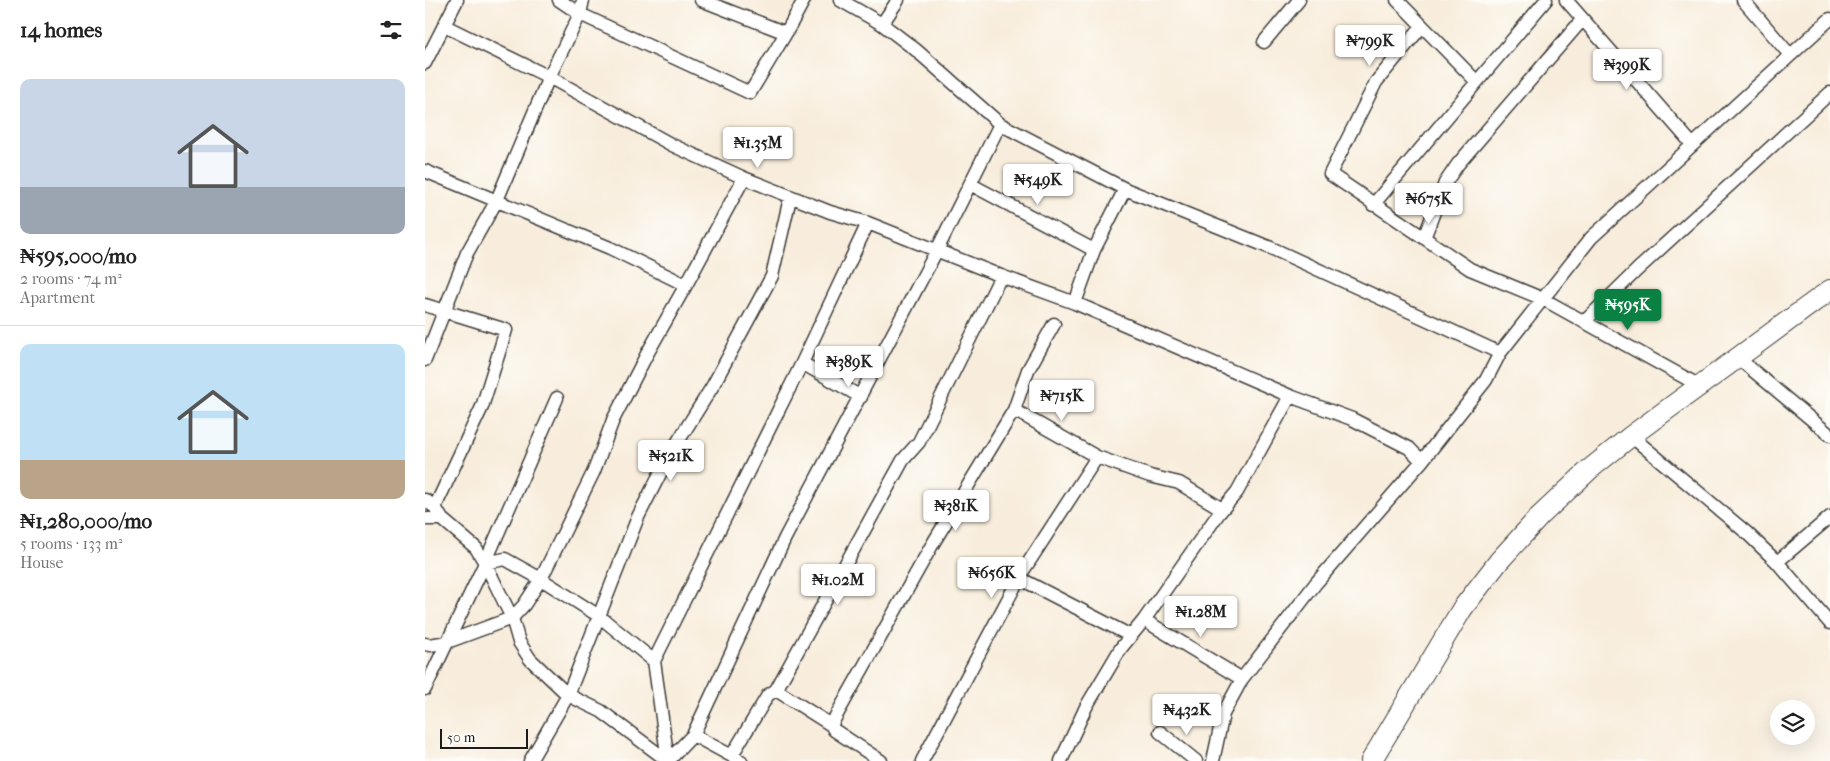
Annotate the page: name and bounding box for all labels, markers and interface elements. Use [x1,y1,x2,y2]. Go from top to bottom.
icon: filters [377,16,405,44]
text: 14 homes [20,18,102,42]
pin: ₦799K [1335,24,1405,67]
text: ₦799K [1346,31,1394,50]
pin: ₦399K [1592,48,1662,91]
text: ₦399K [1604,55,1650,74]
icon: home [168,111,258,201]
pin: ₦1.35M [717,126,799,169]
text: ₦1.35M [734,133,782,152]
pin: ₦549K [1003,164,1073,206]
text: ₦549K [1014,170,1062,189]
pin: ₦675K [1394,182,1464,225]
text: ₦675K [1406,189,1452,208]
text: ₦595,000/mo [20,244,137,268]
text: 2 rooms · 74 m² [20,269,122,288]
text: Apartment [20,288,95,307]
pin: ₦595K [1593,288,1663,331]
text: ₦595K [1605,295,1651,314]
pin: ₦389K [814,346,884,388]
text: ₦389K [826,352,872,371]
icon: home [168,377,258,467]
pin: ₦715K [1027,380,1097,422]
text: ₦715K [1040,386,1084,405]
pin: ₦521K [636,440,706,482]
text: ₦521K [649,446,693,465]
pin: ₦381K [921,490,991,532]
text: ₦381K [934,496,978,515]
text: ₦1,280,000/mo [20,509,152,533]
text: 5 rooms · 133 m² [20,534,123,553]
text: House [20,553,63,572]
pin: ₦656K [957,556,1027,599]
text: ₦656K [968,563,1016,582]
pin: ₦1.02M [797,564,879,606]
text: ₦1.02M [812,570,864,589]
pin: ₦1.28M [1160,596,1242,638]
text: ₦1.28M [1175,602,1227,621]
pin: ₦432K [1152,694,1222,736]
text: ₦432K [1163,700,1211,719]
map controls [1770,700,1815,745]
button: layers [1770,700,1815,745]
scale bar [440,726,527,749]
text: 50 m [447,729,475,746]

